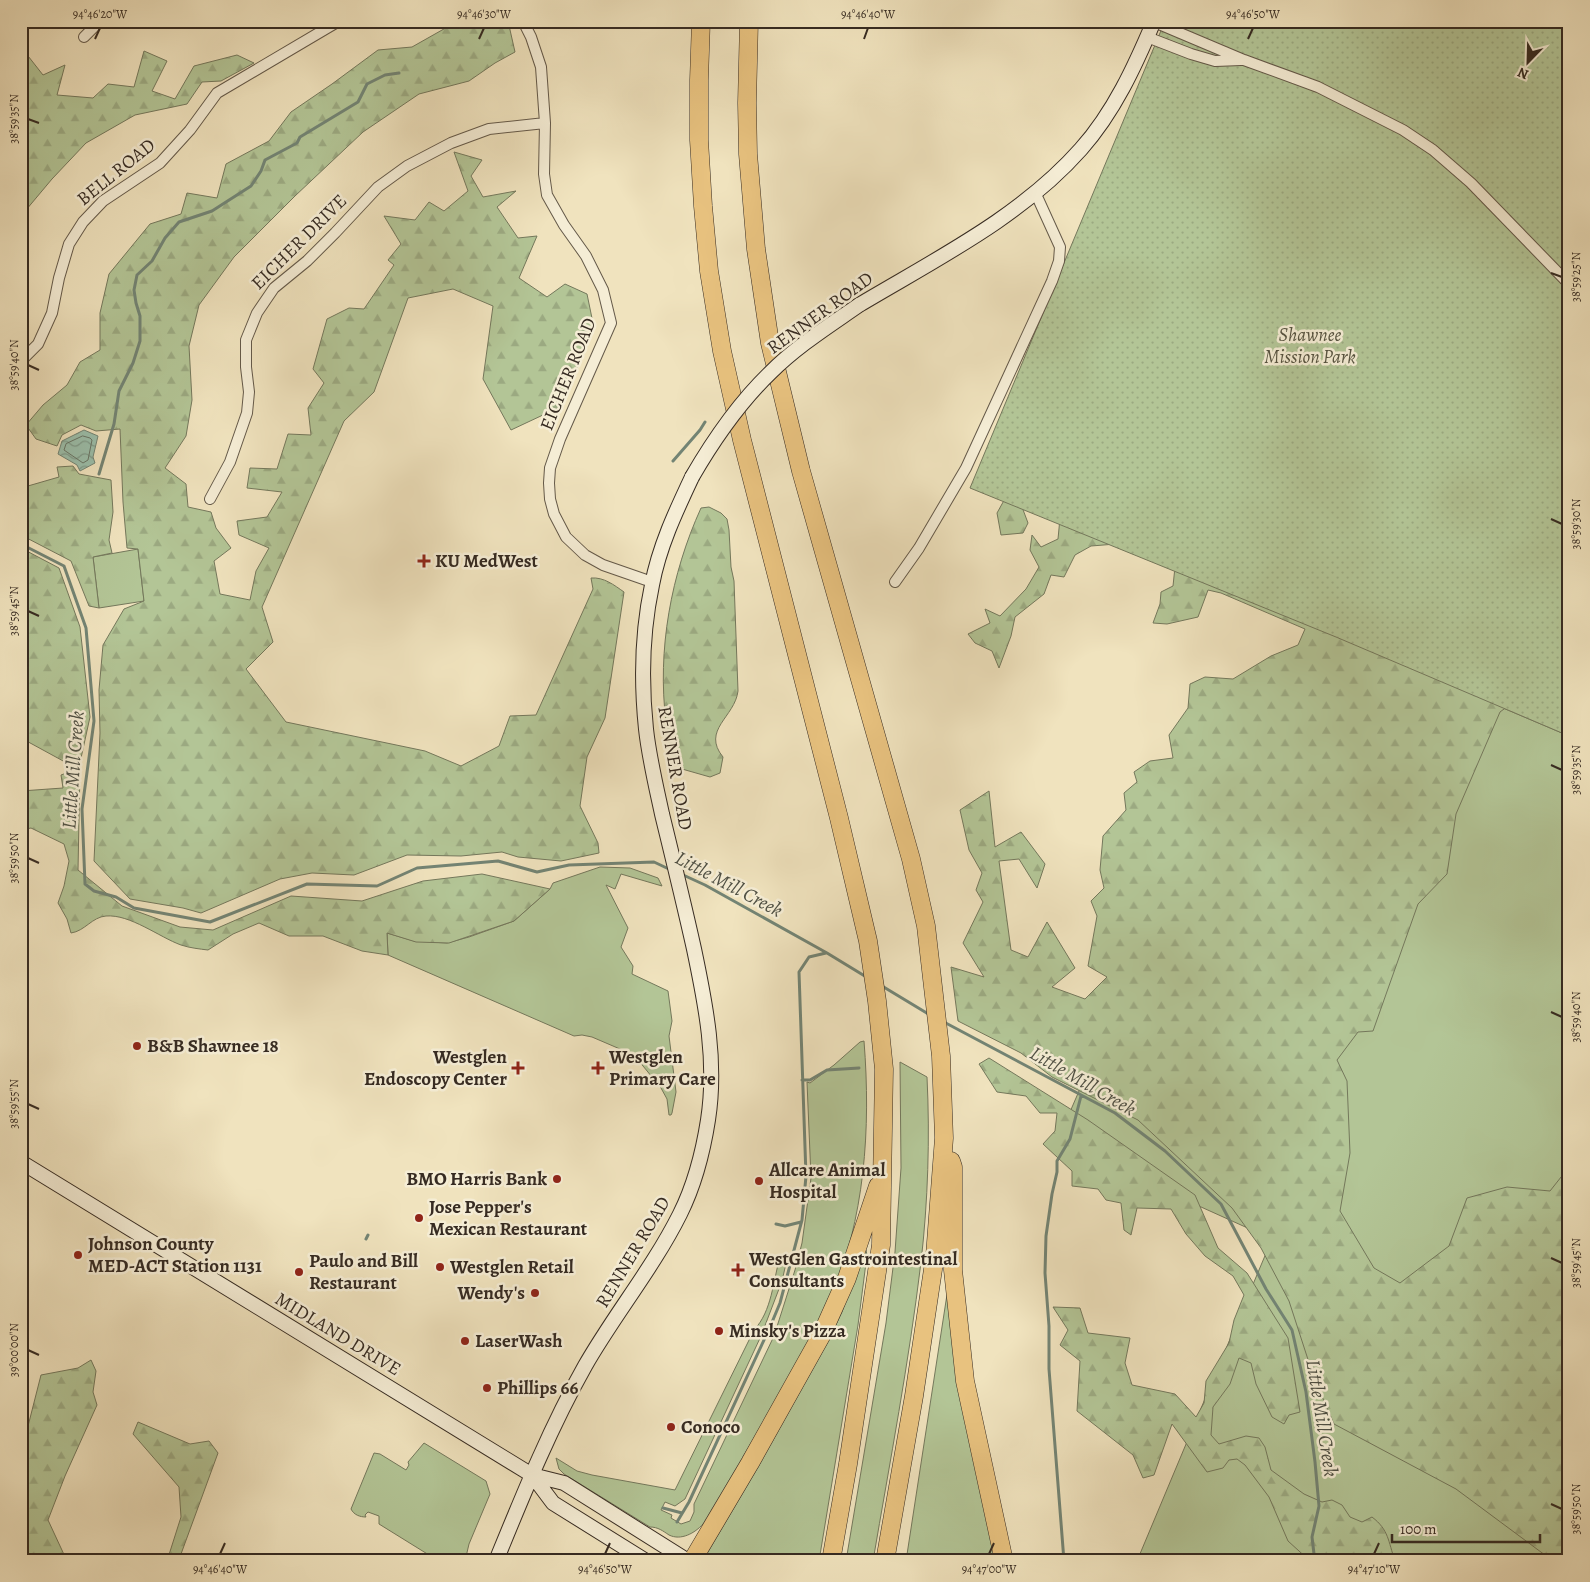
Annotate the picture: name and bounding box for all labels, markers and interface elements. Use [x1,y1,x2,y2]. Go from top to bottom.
text: 94°46'20"W [73,6,128,22]
text: 94°46'30"W [457,6,512,22]
text: 94°46'40"W [841,6,896,22]
text: 94°46'50"W [1226,6,1281,22]
north arrow [1502,38,1552,88]
text: N [1515,63,1532,84]
text: 38°59'35"N [6,94,22,144]
street label: BELL ROAD [71,132,161,212]
street label: EICHER DRIVE [245,188,353,296]
text: 38°59'25"N [1568,252,1584,302]
street label: RENNER ROAD [762,266,878,360]
street label: EICHER ROAD [534,314,602,434]
park label: Shawnee Mission Park [1264,322,1356,370]
text: 38°59'40"N [6,339,22,391]
text: 38°59'30"N [1568,498,1584,549]
place label: KU MedWest [435,548,538,574]
marker: KU MedWest [417,554,431,568]
text: 38°59'45"N [6,586,22,636]
street label: RENNER ROAD [651,704,699,832]
water label: Little Mill Creek [55,710,91,830]
text: 38°59'35"N [1568,745,1584,795]
text: 38°59'50"N [6,832,22,883]
water label: Little Mill Creek [670,844,788,924]
text: 38°59'40"N [1568,991,1584,1043]
place label: B&B Shawnee 18 [147,1033,279,1059]
marker: B&B Shawnee 18 [131,1040,143,1052]
water label: Little Mill Creek [1025,1040,1141,1122]
place label: Westglen Endoscopy Center [364,1044,507,1092]
place label: Westglen Primary Care [608,1044,716,1092]
marker: Westglen Endoscopy Center [511,1061,525,1075]
marker: Westglen Primary Care [591,1061,605,1075]
text: 38°59'55"N [6,1079,22,1129]
place label: Allcare Animal Hospital [768,1157,885,1205]
place label: BMO Harris Bank [406,1166,547,1192]
marker: BMO Harris Bank [551,1173,563,1185]
marker: Allcare Animal Hospital [753,1175,765,1187]
street label: RENNER ROAD [590,1191,676,1313]
place label: Jose Pepper's Mexican Restaurant [429,1194,588,1242]
marker: Jose Pepper's Mexican Restaurant [413,1212,425,1224]
place label: Johnson County MED-ACT Station 1131 [88,1231,262,1279]
text: 38°59'45"N [1568,1238,1584,1288]
place label: WestGlen Gastrointestinal Consultants [748,1246,957,1294]
place label: Paulo and Bill Restaurant [309,1248,418,1296]
marker: Johnson County MED-ACT Station 1131 [72,1249,84,1261]
place label: Westglen Retail [449,1254,574,1280]
marker: Westglen Retail [434,1261,446,1273]
marker: WestGlen Gastrointestinal Consultants [731,1263,745,1277]
marker: Paulo and Bill Restaurant [293,1266,305,1278]
place label: Wendy's [456,1280,525,1306]
street label: MIDLAND DRIVE [270,1286,406,1382]
marker: Wendy's [529,1287,541,1299]
place label: Minsky's Pizza [729,1318,847,1344]
text: 39°00'00"N [6,1323,22,1377]
marker: Minsky's Pizza [713,1325,725,1337]
place label: LaserWash [475,1328,563,1354]
marker: LaserWash [459,1335,471,1347]
water label: Little Mill Creek [1299,1357,1345,1479]
place label: Phillips 66 [497,1375,578,1401]
marker: Phillips 66 [481,1382,493,1394]
place label: Conoco [681,1414,741,1440]
marker: Conoco [665,1421,677,1433]
text: 38°59'50"N [1568,1483,1584,1534]
scale bar [1392,1512,1540,1544]
text: 100 m [1400,1519,1437,1539]
text: 94°46'40"W [193,1561,248,1577]
text: 94°46'50"W [578,1561,633,1577]
text: 94°47'00"W [962,1561,1017,1577]
text: 94°47'10"W [1348,1561,1401,1577]

